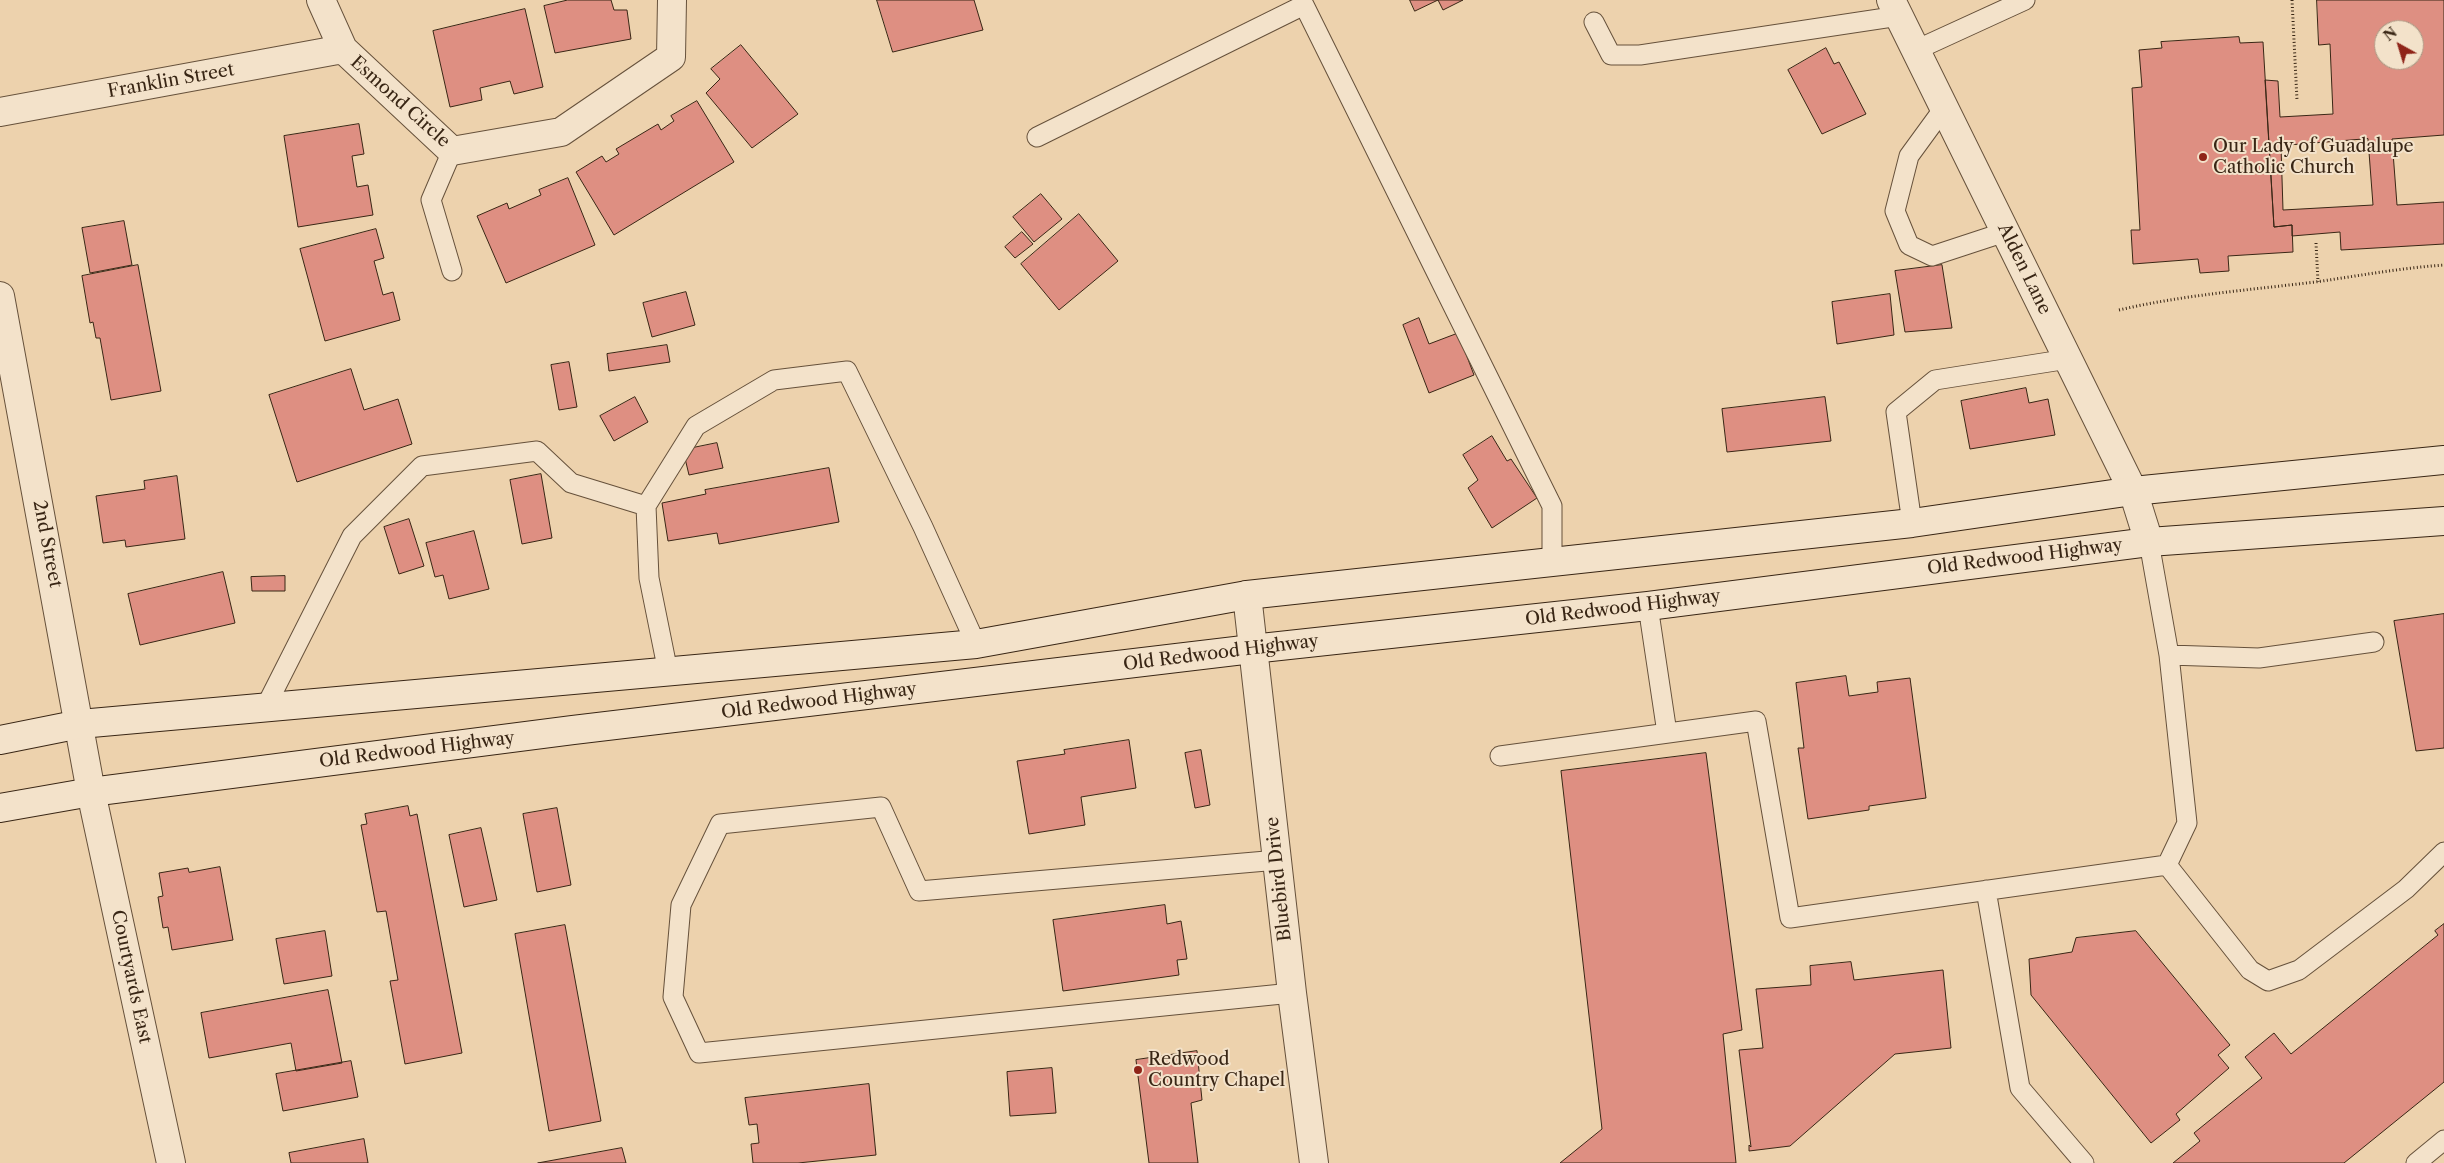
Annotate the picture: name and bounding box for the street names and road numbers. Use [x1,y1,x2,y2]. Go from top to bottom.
street label: Esmond Circle [346,52,454,152]
street label: Franklin Street [106,59,236,103]
street label: Alden Lane [1993,220,2055,318]
street label: 2nd Street [28,499,66,589]
street label: Old Redwood Highway [1926,534,2124,580]
street label: Old Redwood Highway [1524,585,1722,631]
street label: Old Redwood Highway [1122,630,1320,676]
street label: Old Redwood Highway [720,678,918,724]
street label: Old Redwood Highway [318,727,516,773]
street label: Bluebird Drive [1262,816,1296,942]
street label: Courtyards East [106,908,156,1046]

